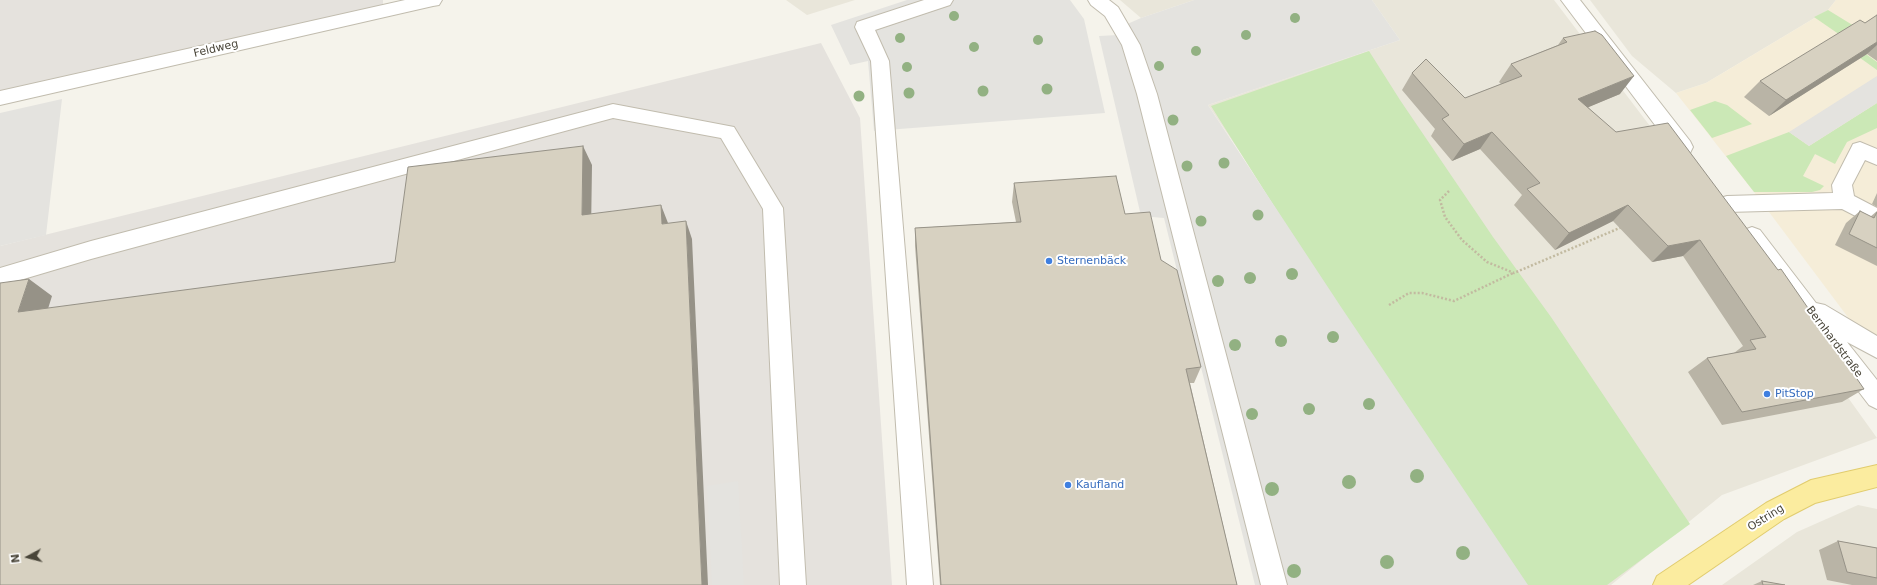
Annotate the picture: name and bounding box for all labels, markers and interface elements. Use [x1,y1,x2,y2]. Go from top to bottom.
street label: Feldweg [192,37,240,61]
place label: Sternenbäck [1057,254,1126,268]
marker: Sternenbäck [1044,256,1054,266]
street label: Bernhardstraße [1803,304,1865,380]
place label: PitStop [1775,387,1814,401]
marker: PitStop [1762,389,1772,399]
place label: Kaufland [1076,478,1124,492]
marker: Kaufland [1063,480,1073,490]
street label: Ostring [1745,502,1787,534]
north arrow [8,537,48,577]
text: N [9,553,23,564]

